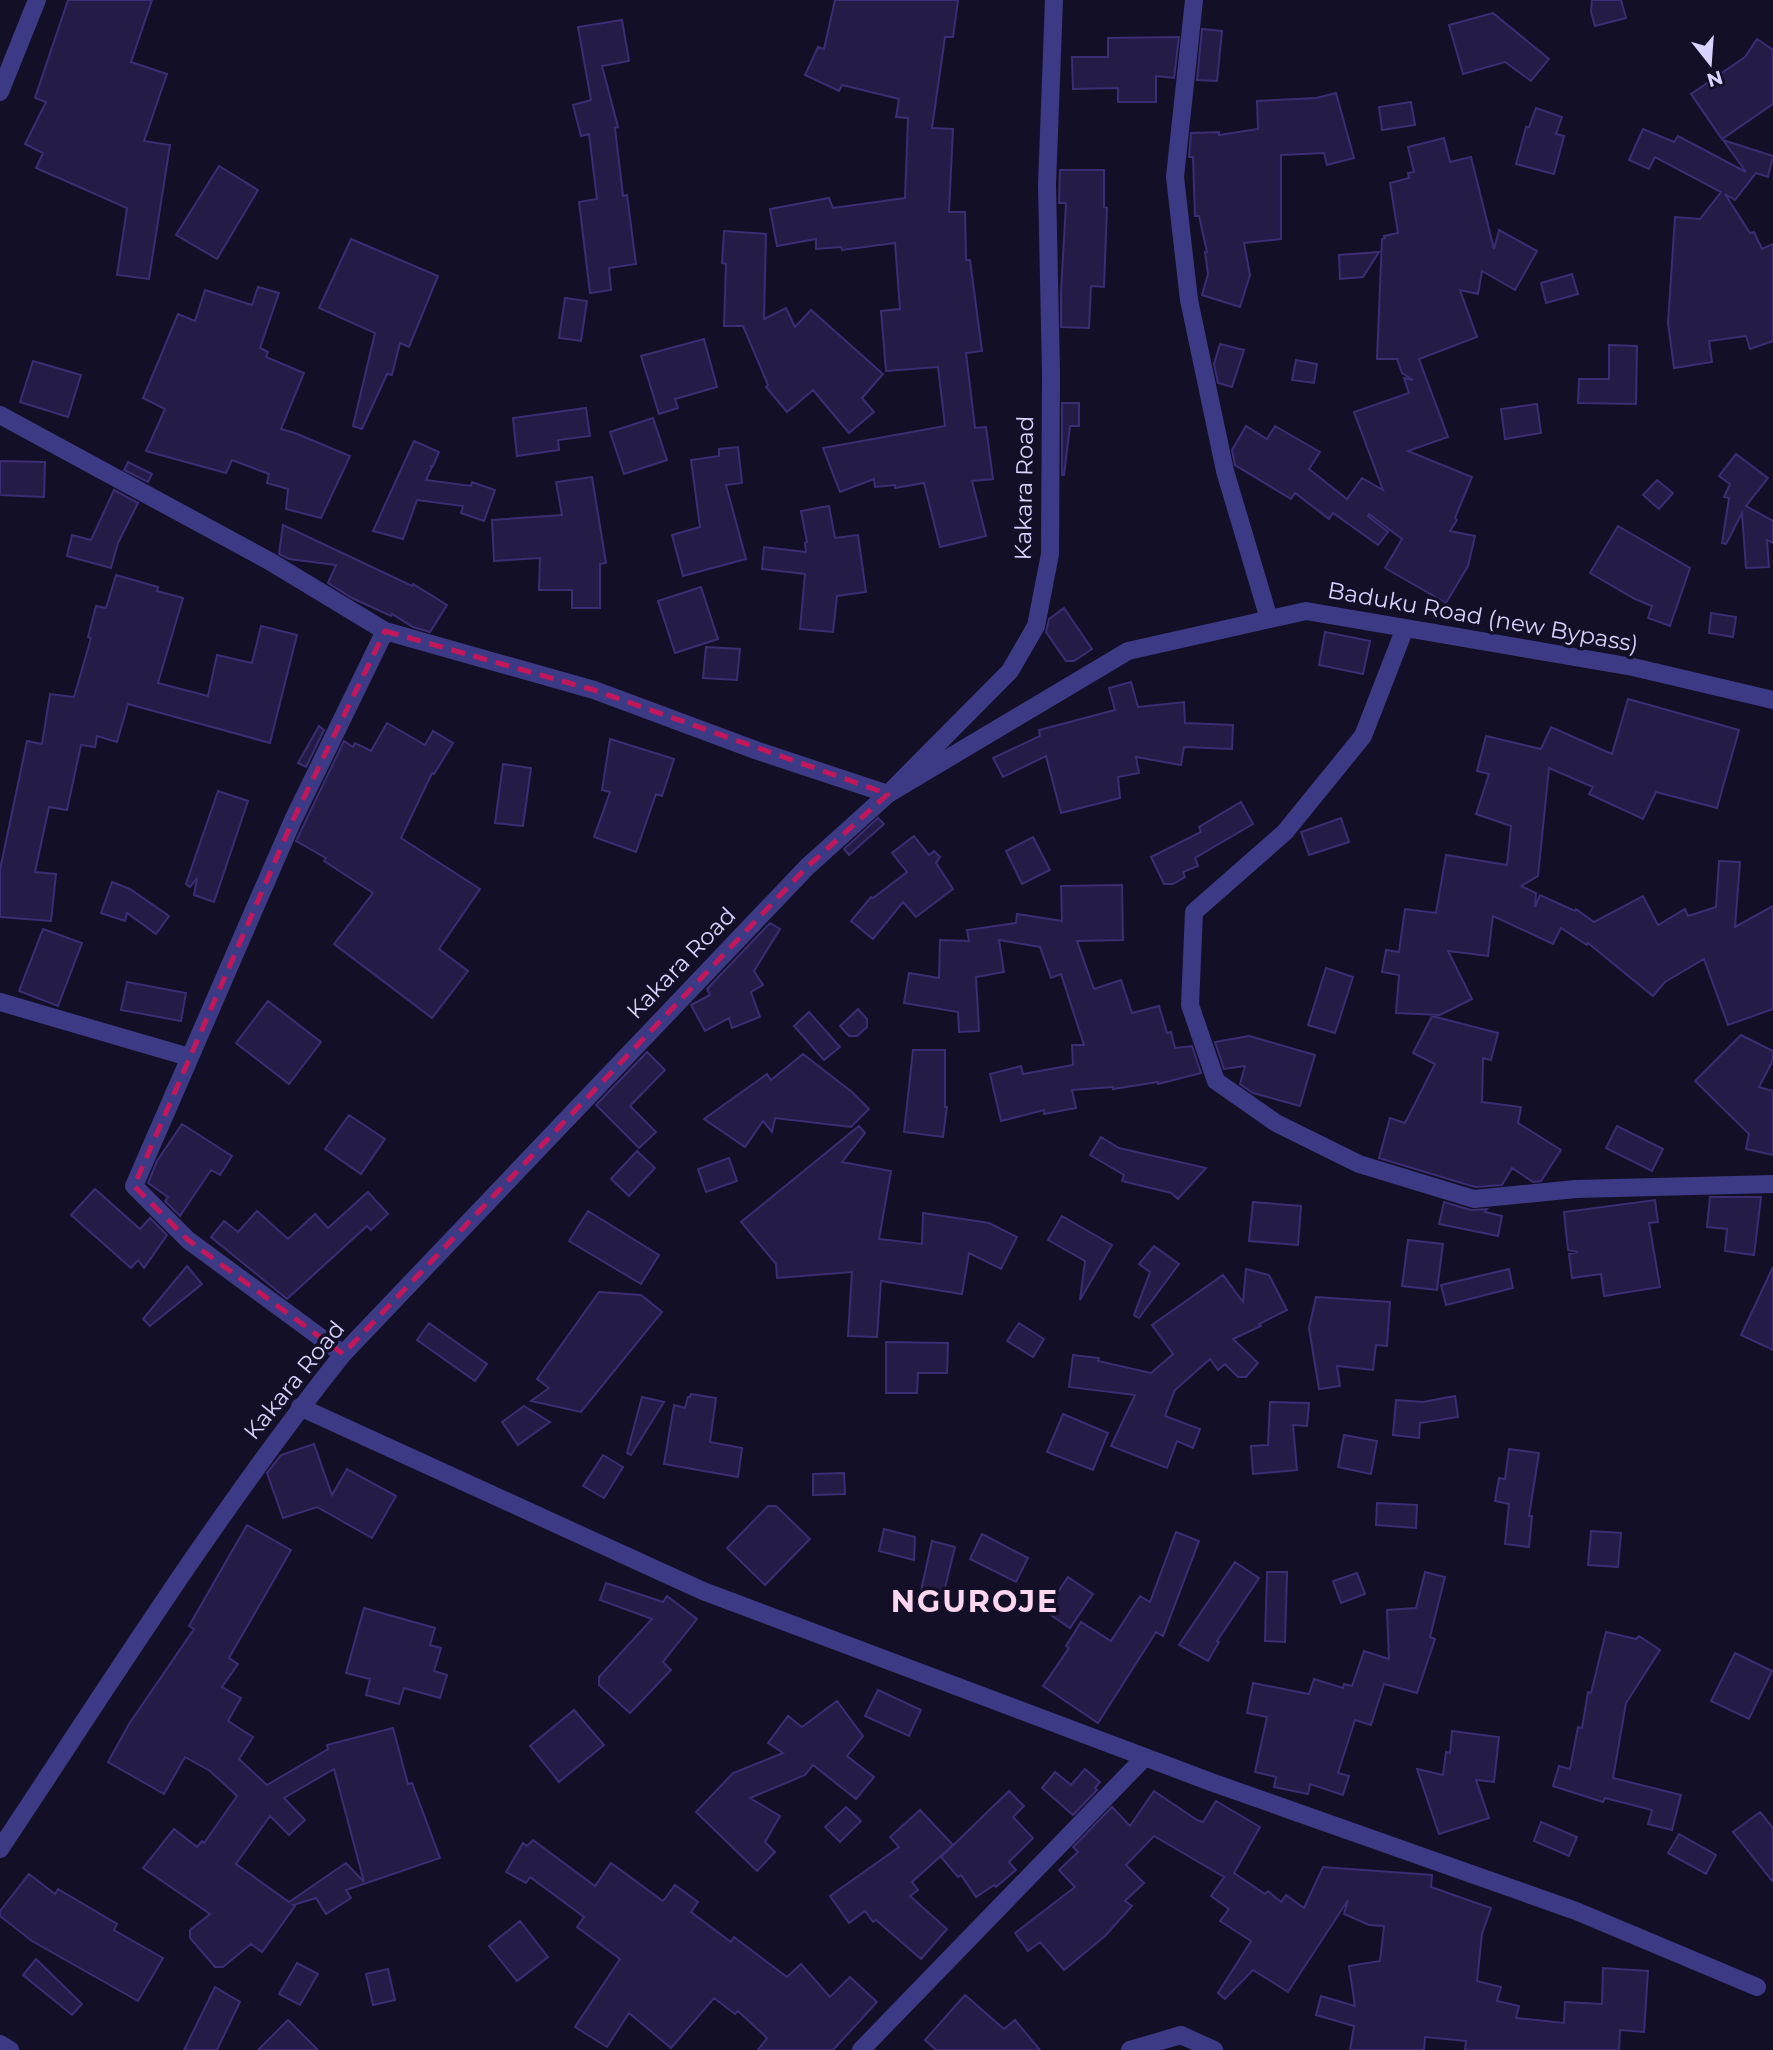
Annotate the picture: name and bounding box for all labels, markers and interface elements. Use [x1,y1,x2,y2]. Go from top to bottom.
north arrow [1675,28,1745,98]
text: N [1704,66,1726,92]
street label: Kakara Road [1009,415,1039,561]
street label: Baduku Road (new Bypass) [1325,576,1641,658]
street label: Kakara Road [621,901,741,1025]
street label: Kakara Road [238,1315,350,1445]
district label: NGUROJE [891,1583,1059,1620]

